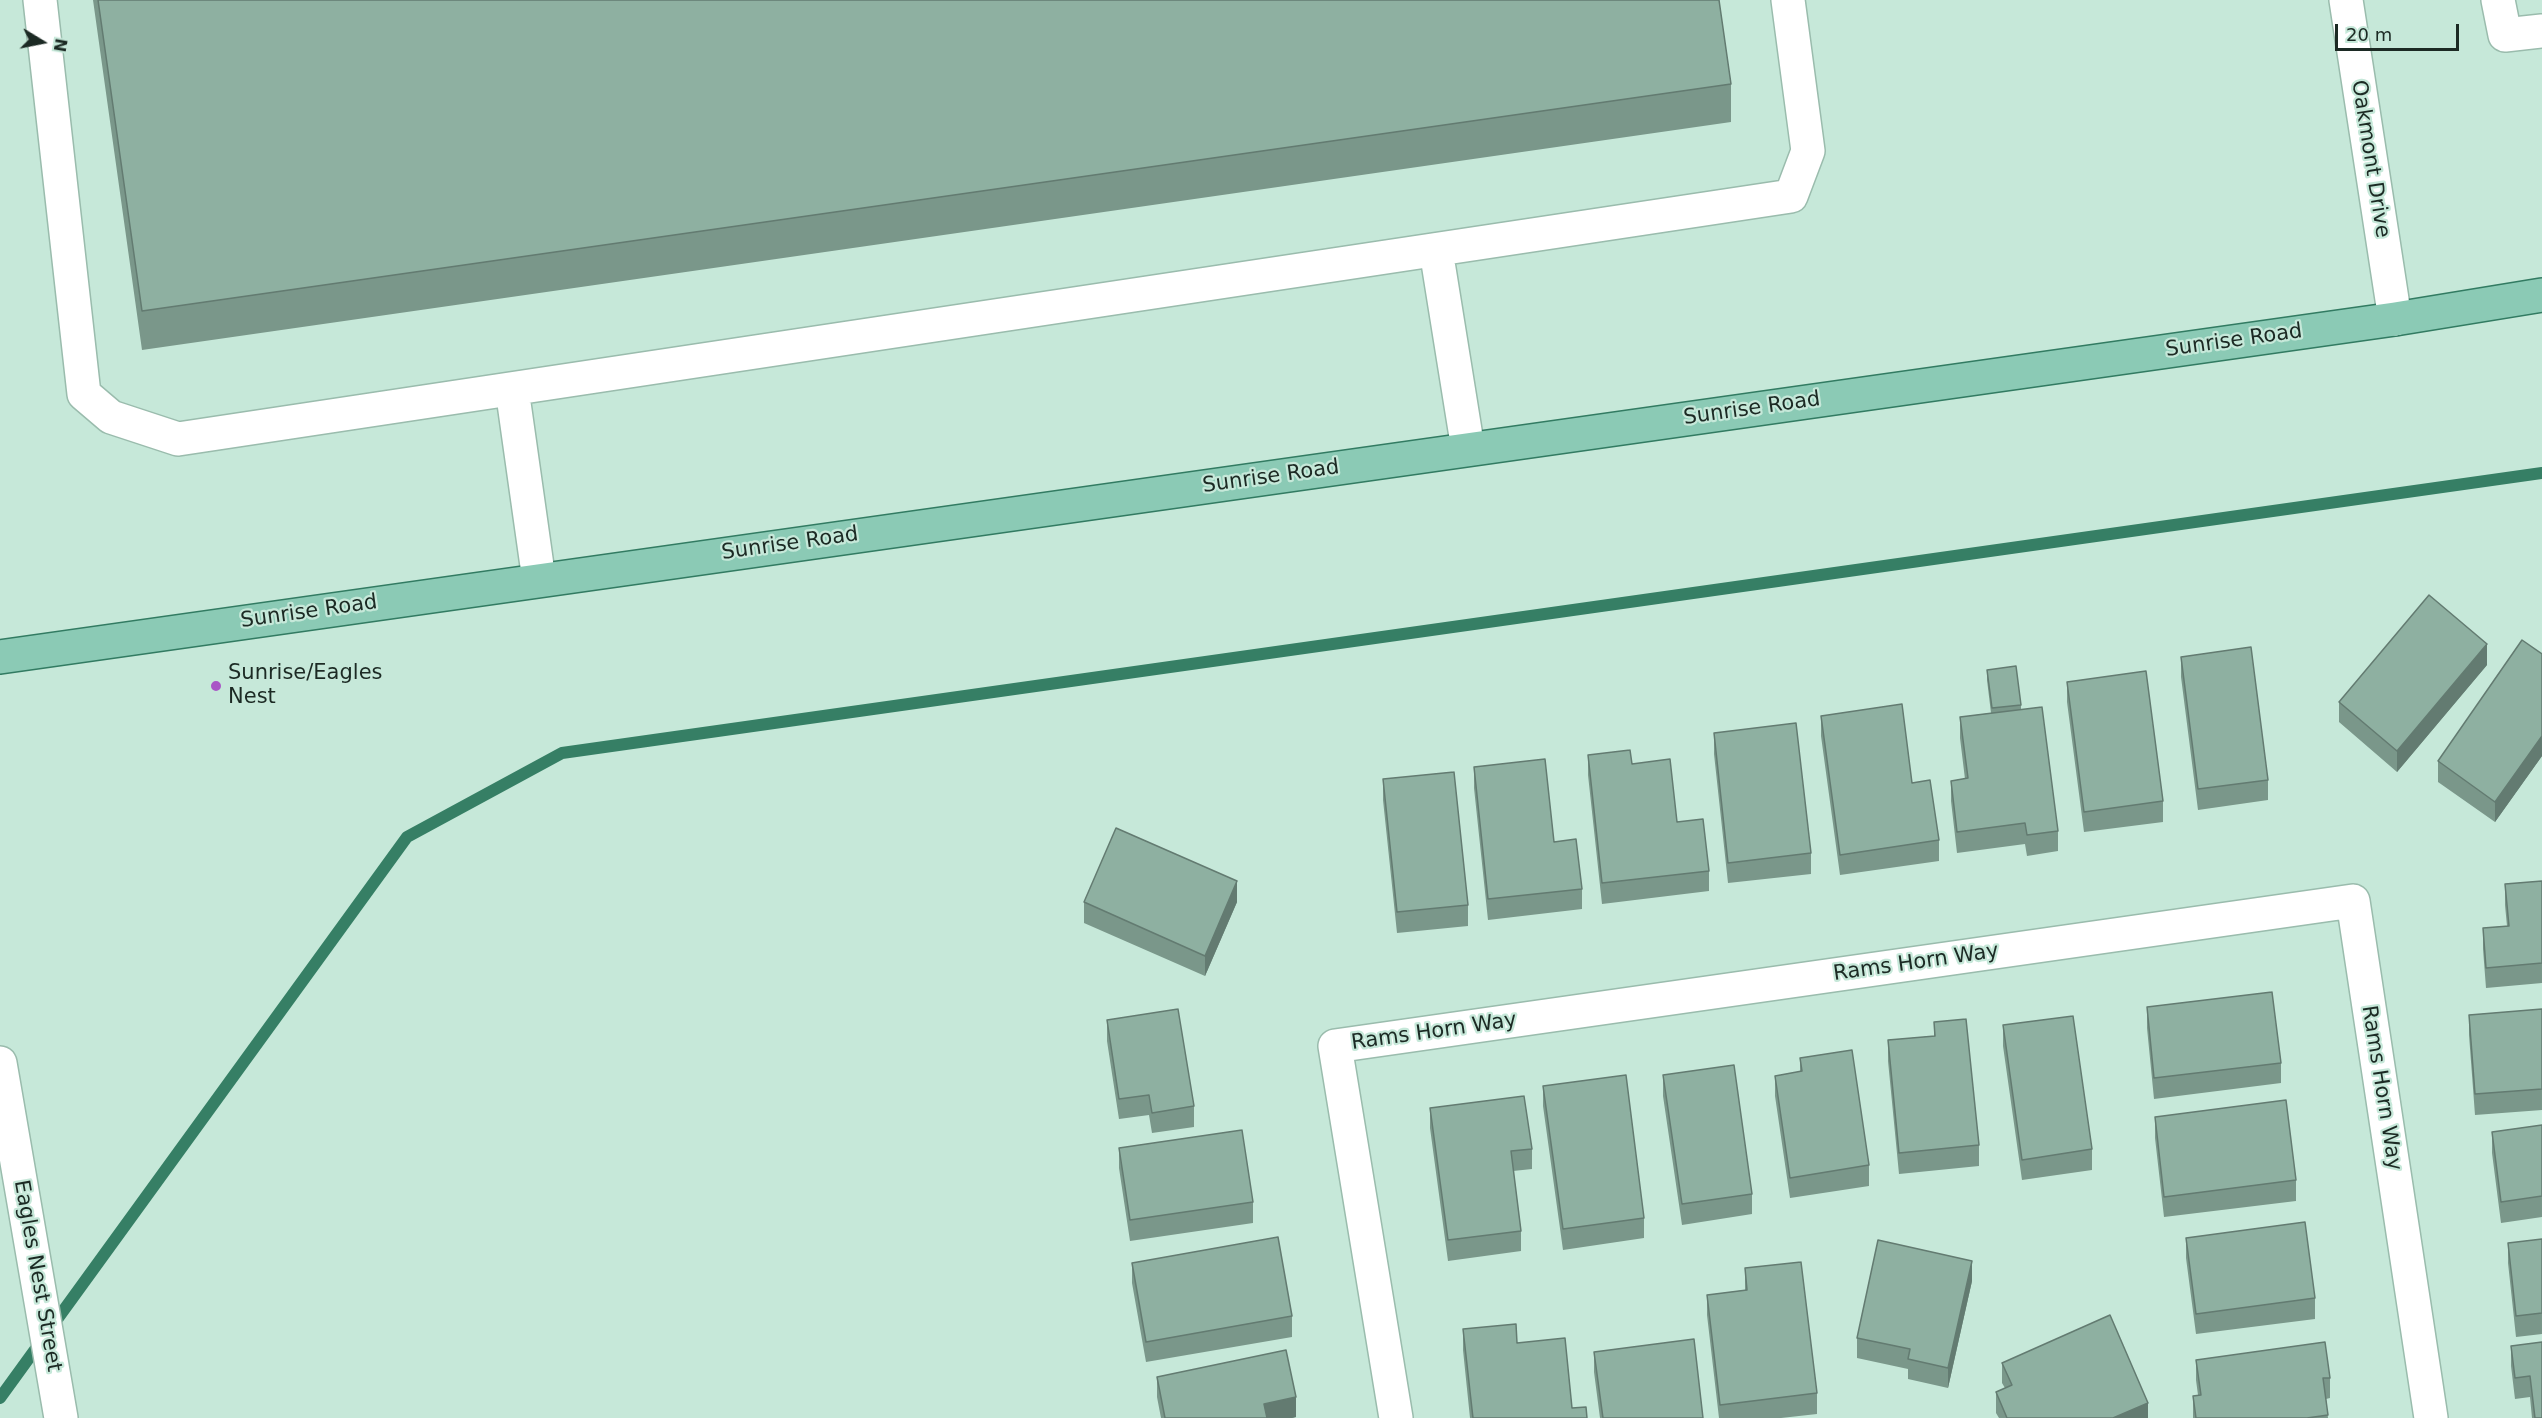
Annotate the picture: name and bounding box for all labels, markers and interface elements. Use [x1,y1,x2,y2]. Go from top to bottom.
north arrow [12,12,72,72]
scale bar [2338,12,2462,50]
text: 20 m [2346,24,2392,45]
text: N [50,37,71,53]
street label: Oakmont Drive [2345,78,2395,240]
street label: Sunrise Road [2164,319,2304,363]
street label: Sunrise Road [1682,387,1822,431]
street label: Sunrise Road [1201,455,1341,499]
street label: Sunrise Road [720,522,860,566]
street label: Sunrise Road [239,590,379,634]
place label: Sunrise/Eagles Nest [228,661,383,711]
marker: Sunrise/Eagles Nest [209,679,223,693]
street label: Rams Horn Way [1832,939,2000,987]
street label: Rams Horn Way [2356,1004,2406,1172]
street label: Rams Horn Way [1350,1008,1518,1056]
street label: Eagles Nest Street [8,1178,66,1374]

